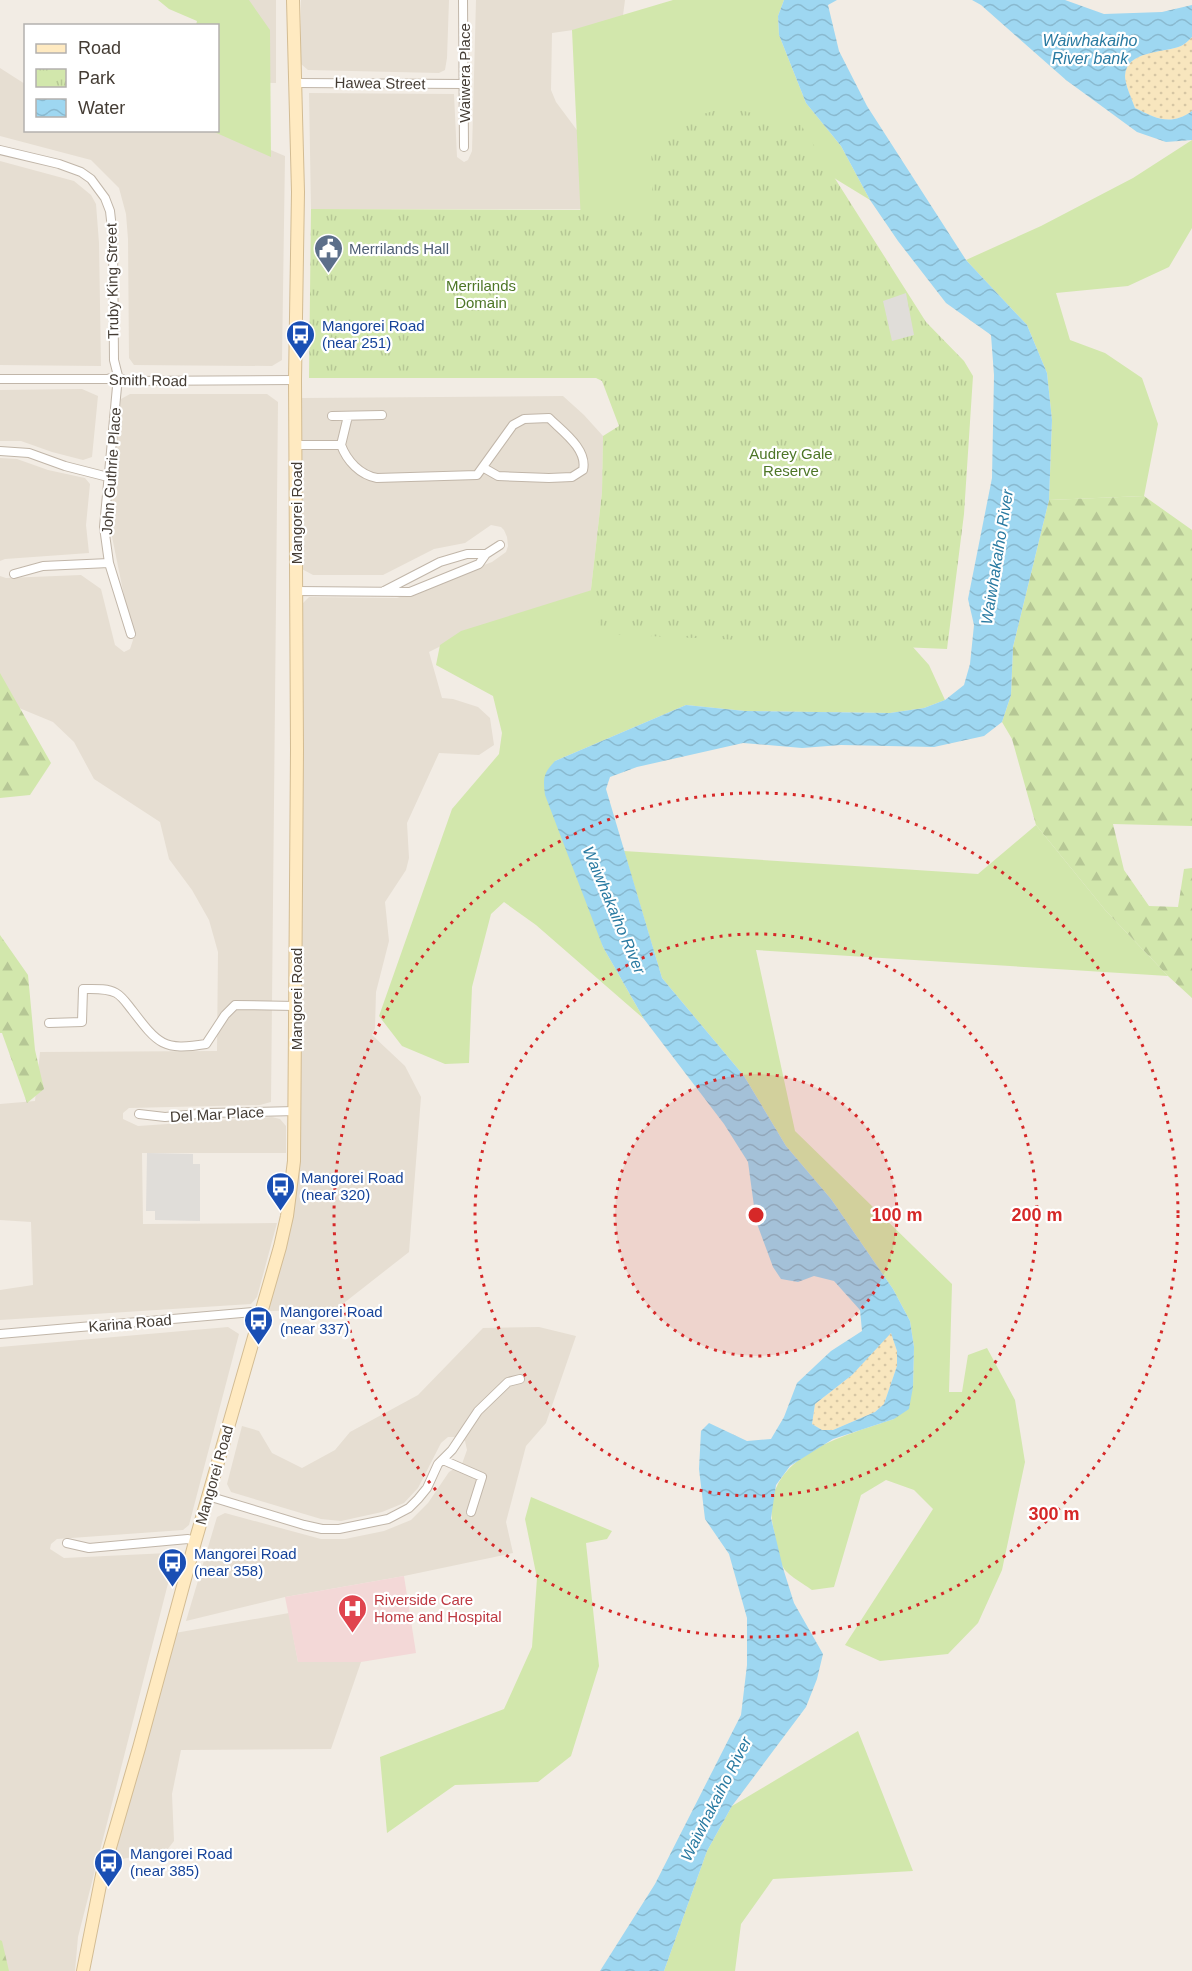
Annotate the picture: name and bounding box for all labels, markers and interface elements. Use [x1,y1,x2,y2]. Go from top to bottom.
street label: Waiwera Place [456,23,473,123]
legend [24,24,219,132]
water label: Waiwhakaiho River bank [1043,32,1138,67]
text: Road [78,38,121,58]
text: Park [78,68,116,88]
street label: Hawea Street [334,74,426,92]
text: Water [78,98,125,118]
street label: Truby King Street [102,222,122,339]
public building icon: Merrilands Hall [312,232,344,274]
place label: Merrilands Hall [349,240,449,257]
park label: Merrilands Domain [446,277,516,311]
place label: Mangorei Road (near 251) [322,317,425,351]
bus stop icon: Mangorei Road (near 251) [285,318,317,360]
street label: Smith Road [109,371,187,389]
street label: John Guthrie Place [98,407,124,535]
park label: Audrey Gale Reserve [749,445,833,479]
street label: Mangorei Road [288,462,305,564]
water label: Waiwhakaiho River [978,488,1016,626]
water label: Waiwhakaiho River [579,844,649,977]
street label: Mangorei Road [288,948,305,1050]
street label: Del Mar Place [170,1103,264,1125]
place label: Mangorei Road (near 320) [301,1169,404,1203]
bus stop icon: Mangorei Road (near 320) [264,1170,296,1212]
centre of rings [746,1205,766,1225]
text: 100 m [871,1205,923,1225]
text: 200 m [1011,1205,1063,1225]
place label: Mangorei Road (near 337) [280,1303,383,1337]
bus stop icon: Mangorei Road (near 337) [243,1304,275,1346]
street label: Karina Road [88,1311,172,1335]
street label: Mangorei Road [192,1423,236,1527]
text: 300 m [1028,1504,1080,1524]
place label: Mangorei Road (near 358) [194,1545,297,1579]
bus stop icon: Mangorei Road (near 358) [157,1546,189,1588]
place label: Riverside Care Home and Hospital [374,1591,502,1625]
hospital icon: Riverside Care Home and Hospital [337,1592,369,1634]
water label: Waiwhakaiho River [677,1734,755,1864]
place label: Mangorei Road (near 385) [130,1845,233,1879]
bus stop icon: Mangorei Road (near 385) [93,1846,125,1888]

